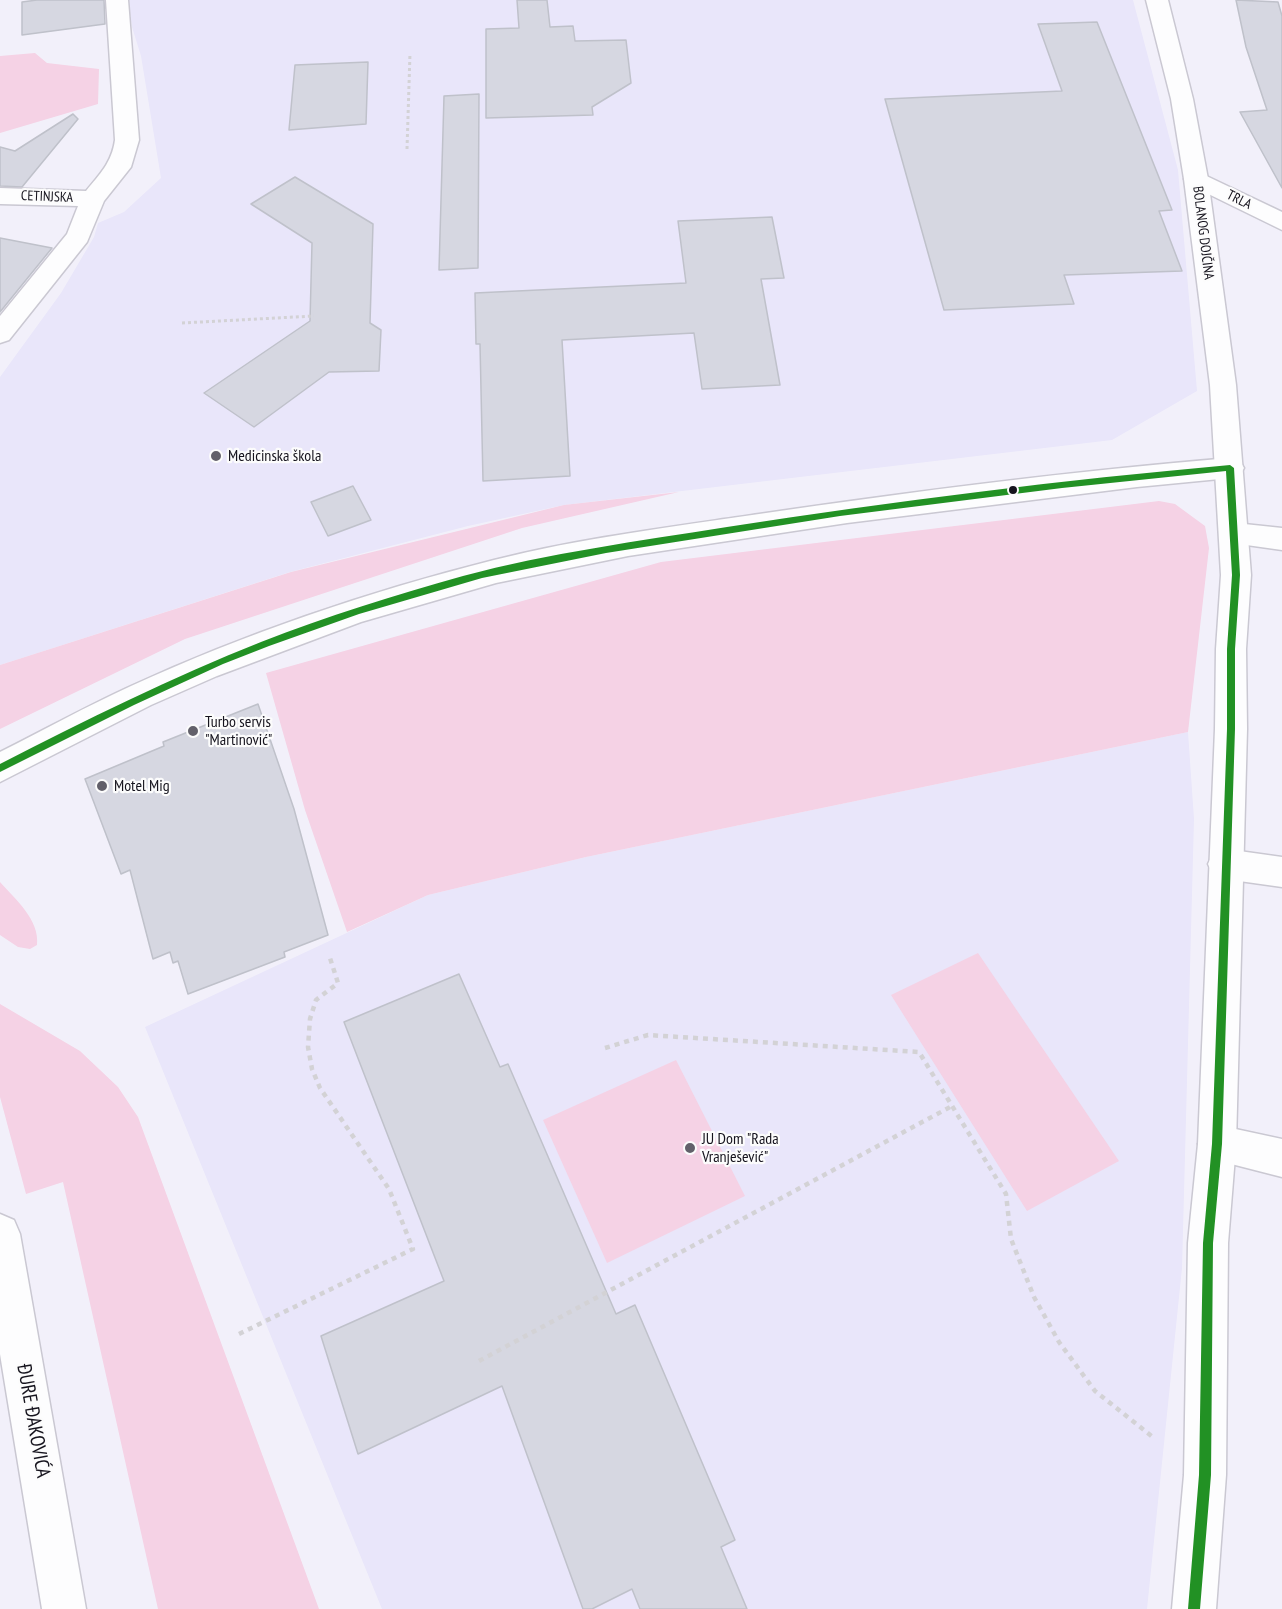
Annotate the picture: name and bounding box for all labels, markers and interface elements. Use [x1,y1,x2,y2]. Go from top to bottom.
street label: BOLANOG DOJČINA [1189,185,1217,281]
street label: TRLA [1224,187,1254,213]
street label: CETINJSKA [21,188,73,206]
place label: Medicinska škola [228,446,321,466]
marker: Medicinska škola [209,449,223,463]
unlabelled marker [1007,484,1019,496]
place label: Turbo servis "Martinović" [205,712,272,750]
marker: Turbo servis "Martinović" [186,724,200,738]
place label: Motel Mig [114,776,170,796]
marker: Motel Mig [95,779,109,793]
place label: JU Dom "Rada Vranješević" [702,1129,779,1167]
marker: JU Dom "Rada Vranješević" [683,1141,697,1155]
street label: ĐURE ĐAKOVIĆA [11,1362,55,1480]

